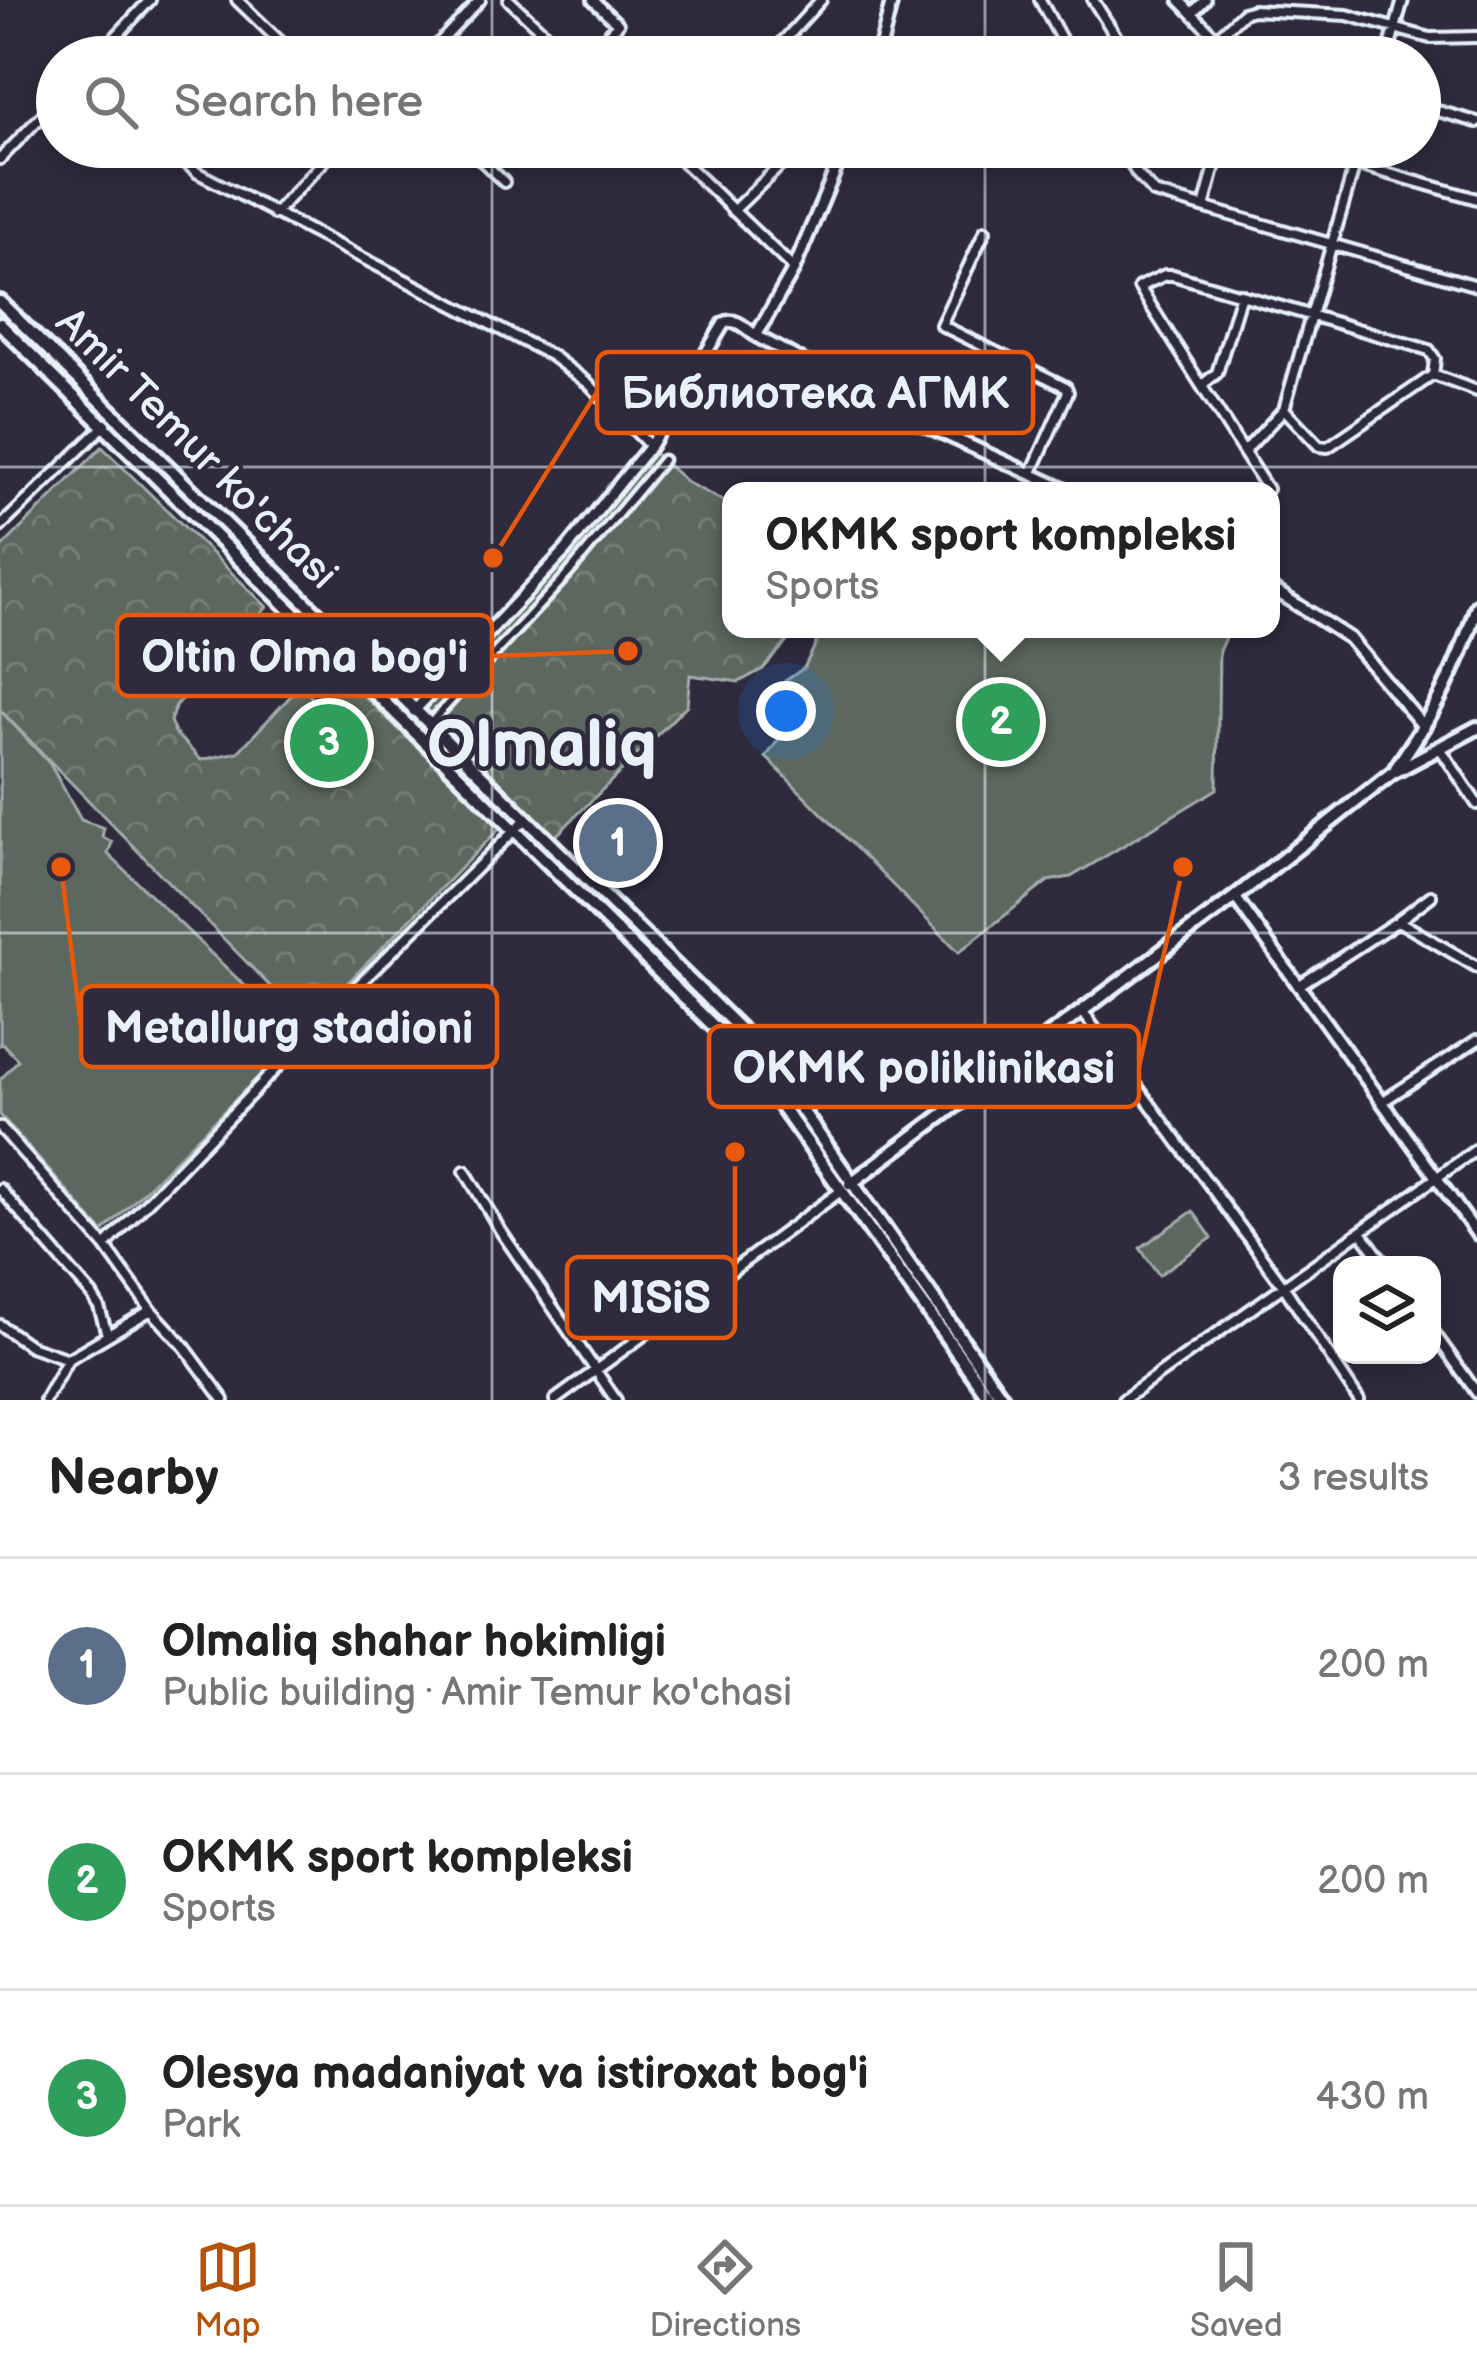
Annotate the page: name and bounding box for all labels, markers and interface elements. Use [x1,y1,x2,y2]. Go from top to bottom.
search box [36,36,1441,168]
icon: search [78,69,144,135]
text: Search here [174,75,423,130]
street label: Amir Temur ko'chasi [45,298,347,600]
callout: Библиотека АГМК [597,352,1033,433]
text: Библиотека АГМК [621,367,1010,422]
popup [722,482,1280,638]
text: OKMK sport kompleksi [765,509,1237,564]
text: Sports [765,564,879,611]
callout: Oltin Olma bog'i [117,615,492,696]
text: Oltin Olma bog'i [142,631,468,686]
pin: 2 [962,677,1040,767]
your location [756,681,816,741]
pin: 3 [290,698,368,788]
district label: Olmaliq [427,707,657,786]
pin: 1 [579,798,657,888]
callout: Metallurg stadioni [81,986,497,1067]
text: Metallurg stadioni [105,1002,473,1057]
callout: OKMK poliklinikasi [709,1026,1139,1107]
text: OKMK poliklinikasi [733,1042,1115,1097]
map controls [1333,1256,1441,1364]
button: layers [1333,1256,1441,1364]
callout: MISiS [567,1257,735,1338]
text: MISiS [591,1272,711,1327]
text: Nearby [48,1448,219,1509]
text: 3 results [1277,1455,1429,1502]
text: Olmaliq shahar hokimligi [162,1615,666,1670]
text: 1 [79,1642,95,1689]
text: 200 m [1317,1642,1429,1689]
text: Public building · Amir Temur ko'chasi [162,1670,792,1717]
text: OKMK sport kompleksi [162,1831,633,1886]
text: 2 [75,1858,99,1905]
text: 200 m [1317,1858,1429,1905]
text: Sports [162,1886,276,1933]
text: Olesya madaniyat va istiroxat bog'i [162,2047,869,2102]
text: 3 [76,2074,98,2121]
text: 430 m [1316,2074,1429,2121]
text: Park [162,2102,240,2149]
tab: Map [194,2234,261,2346]
tab: Directions [649,2234,801,2346]
tab: Saved [1190,2234,1283,2346]

